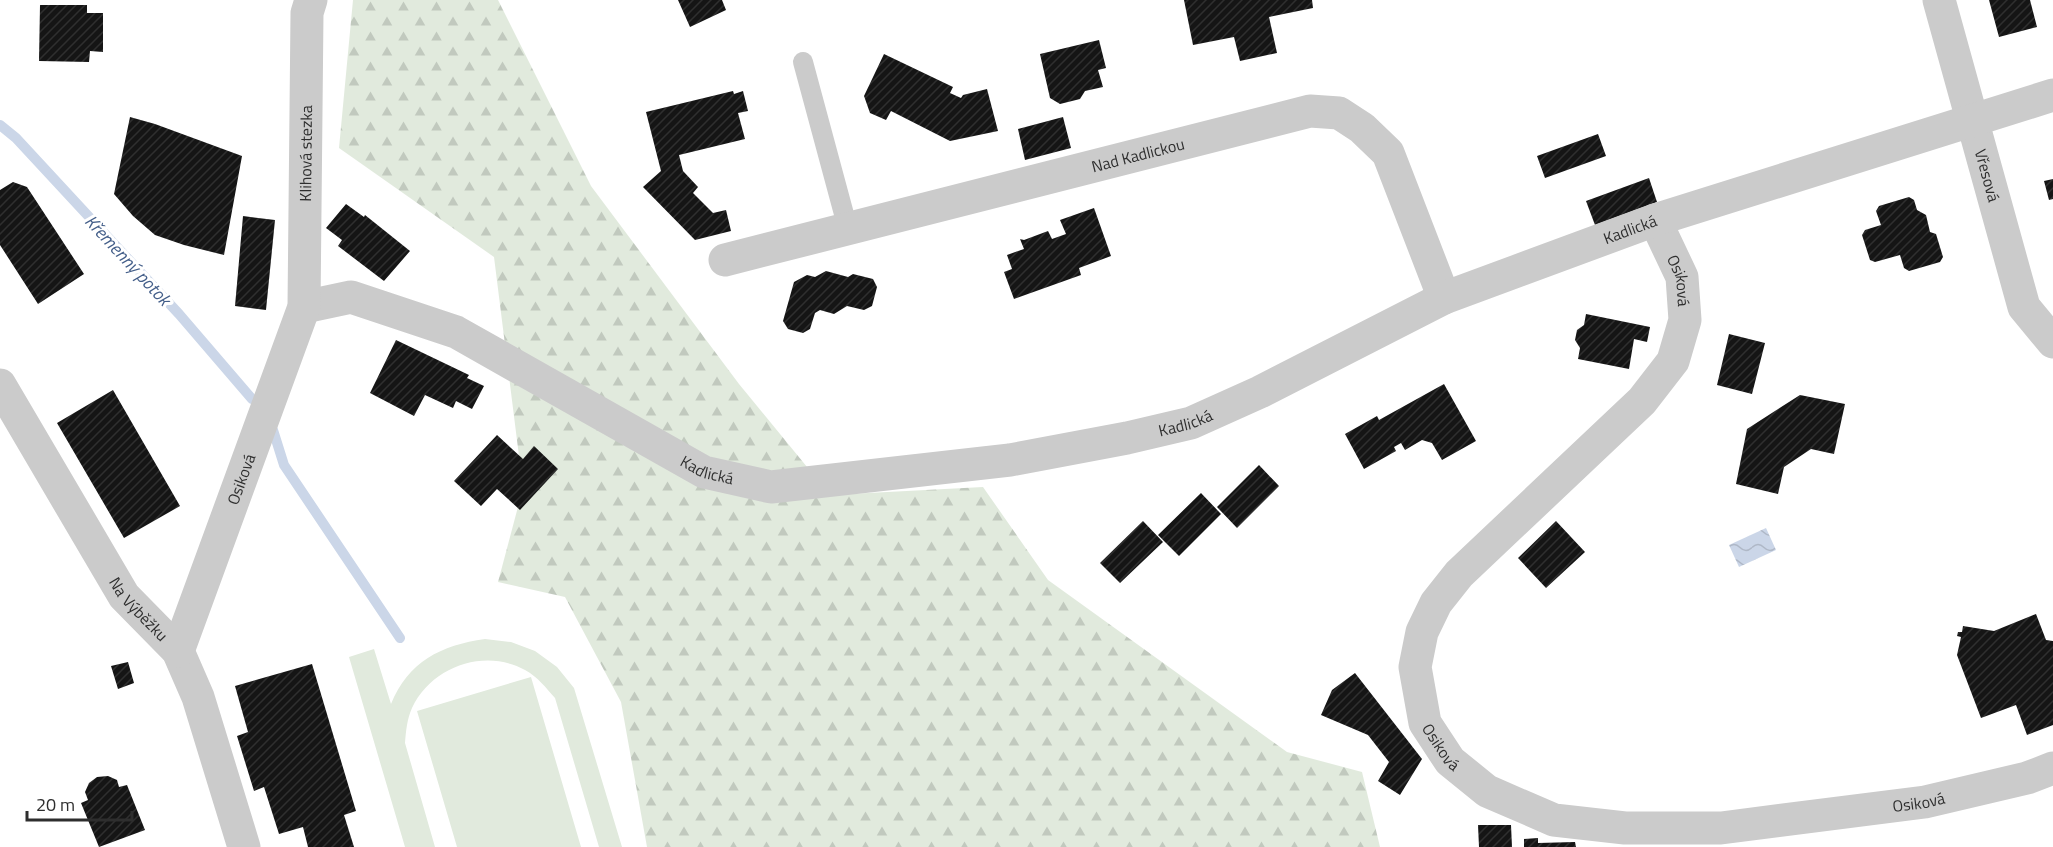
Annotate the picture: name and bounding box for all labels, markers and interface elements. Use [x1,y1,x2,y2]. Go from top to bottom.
street label: Klihová stezka [293,105,318,202]
street label: Nad Kadlickou [1089,131,1187,178]
street label: Vřesová [1969,146,2006,205]
water label: Křemenný potok [79,208,179,313]
street label: Kadlická [1600,208,1660,250]
street label: Osiková [1661,251,1696,307]
street label: Kadlická [1156,403,1216,442]
street label: Kadlická [676,449,736,490]
street label: Osiková [221,450,261,508]
street label: Na Výběžku [103,572,174,646]
street label: Osiková [1416,718,1465,777]
scale bar [27,784,132,822]
street label: Osiková [1891,786,1947,818]
text: 20 m [36,791,75,818]

